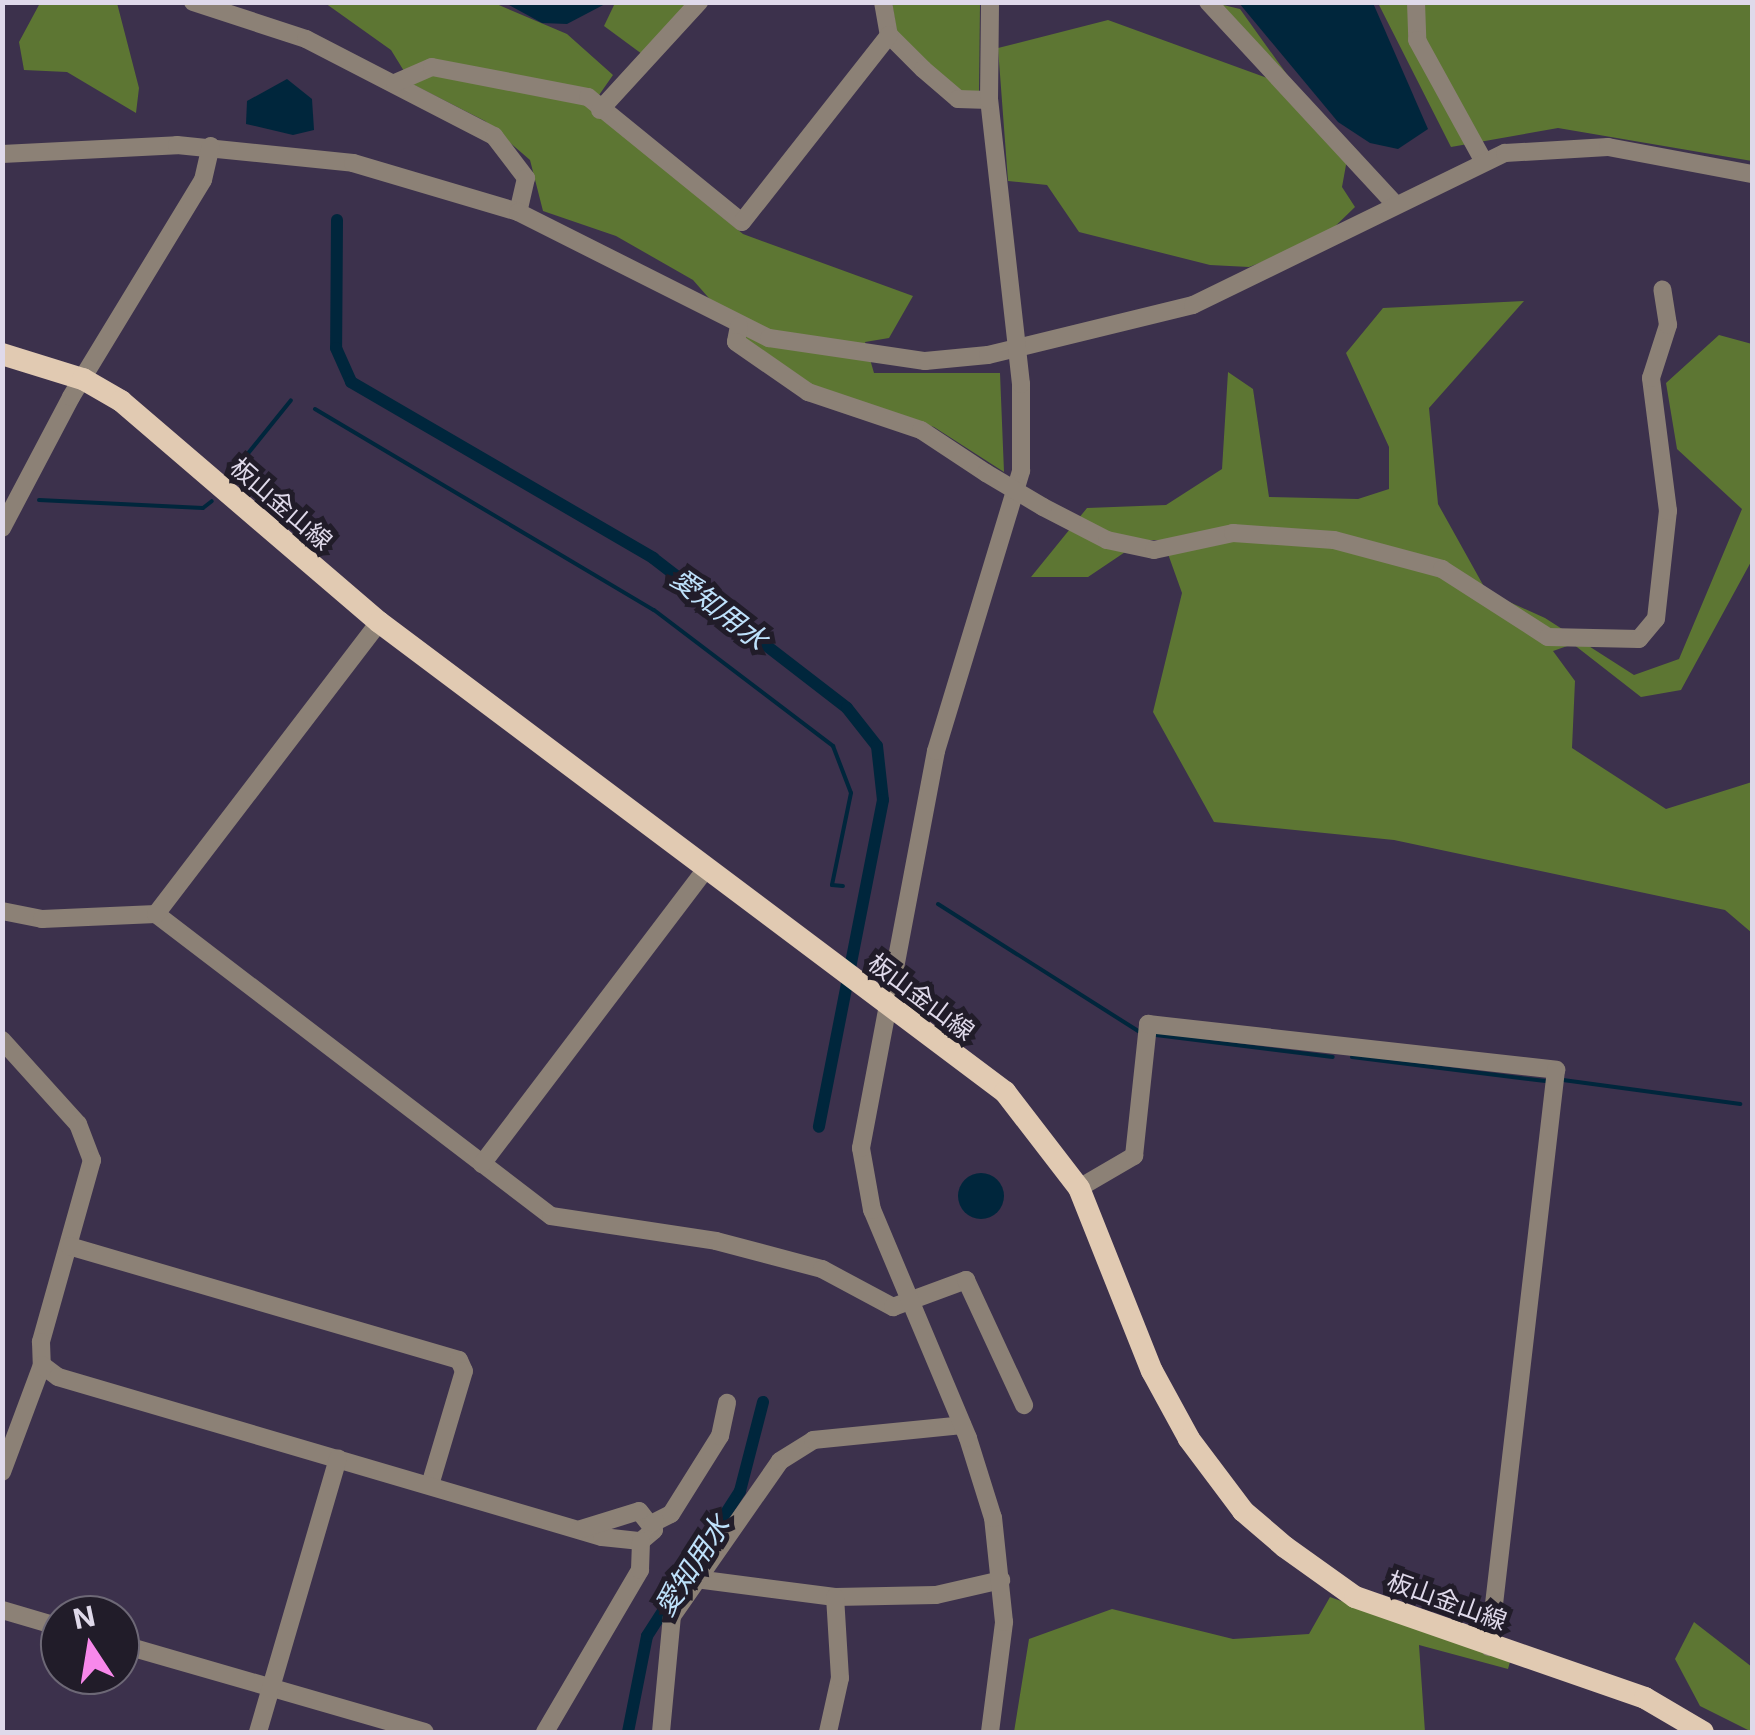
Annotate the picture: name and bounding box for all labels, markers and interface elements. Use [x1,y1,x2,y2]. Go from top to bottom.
street label: 板山金山線 [224,452,338,556]
water label: 愛知用水 [665,561,773,657]
street label: 板山金山線 [862,947,980,1047]
water label: 愛知用水 [647,1510,737,1622]
street label: 板山金山線 [1383,1566,1511,1636]
north arrow [40,1595,140,1695]
text: N [70,1599,98,1636]

